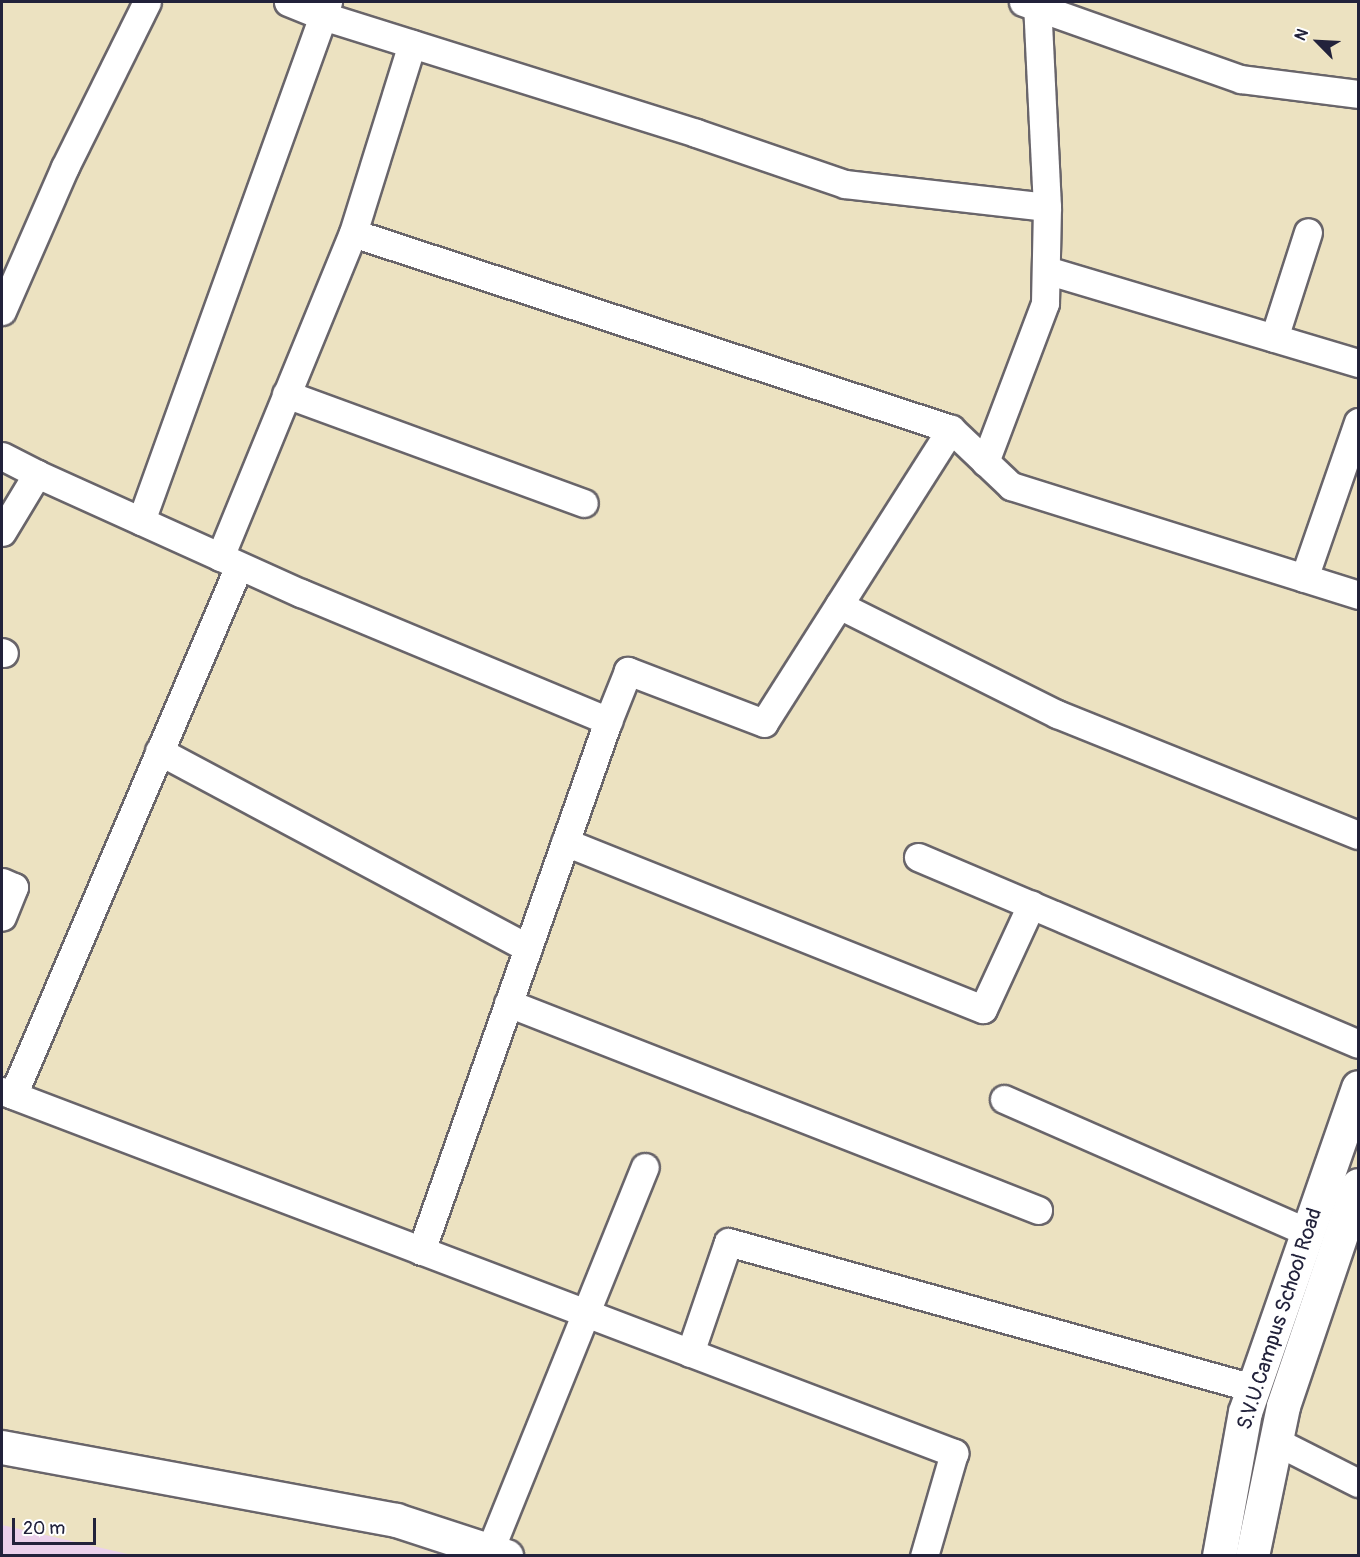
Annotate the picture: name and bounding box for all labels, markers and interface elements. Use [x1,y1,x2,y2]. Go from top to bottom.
north arrow [1288,12,1348,72]
text: N [1290,26,1313,44]
street label: S.V.U.Campus School Road [1232,1205,1328,1433]
scale bar [15,1506,99,1544]
text: 20 m [23,1517,65,1540]

